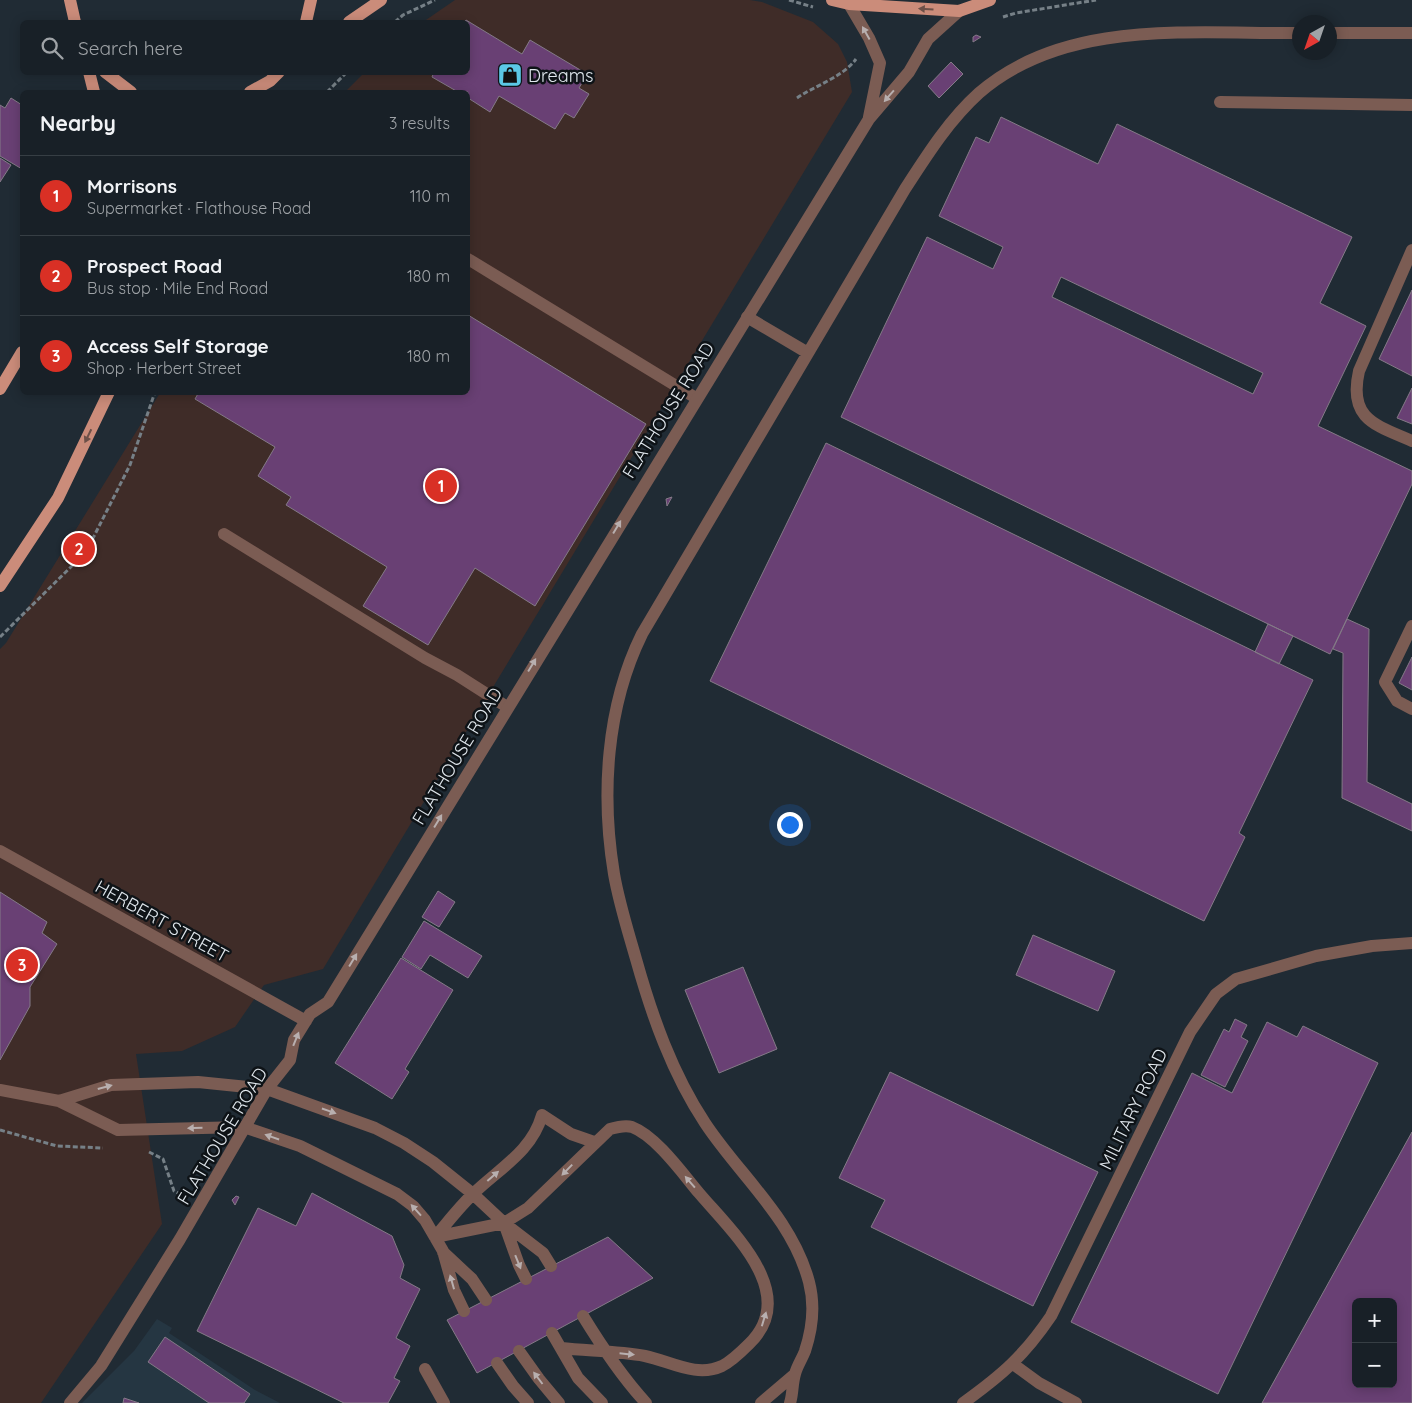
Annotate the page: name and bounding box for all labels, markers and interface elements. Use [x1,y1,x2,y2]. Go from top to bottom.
one-way arrow [918,5,934,13]
north arrow [1292,15,1337,60]
search box [20,20,470,75]
one-way arrow [862,26,870,40]
icon: search [38,34,66,62]
text: Search here [78,36,183,60]
shop icon: Dreams [497,62,523,88]
place label: Dreams [528,64,593,87]
one-way arrow [883,89,894,102]
text: Nearby [40,110,116,136]
text: 3 results [389,113,450,133]
text: Morrisons [87,174,177,198]
text: 1 [53,186,59,206]
text: 110 m [410,186,450,206]
text: Supermarket · Flathouse Road [87,198,311,218]
text: Prospect Road [87,254,222,278]
text: 2 [51,266,61,286]
text: 180 m [407,266,450,286]
text: Bus stop · Mile End Road [87,278,268,298]
text: Access Self Storage [87,334,269,358]
street label: FLATHOUSE ROAD [617,338,719,482]
text: 3 [52,346,60,366]
text: 180 m [407,346,450,366]
text: Shop · Herbert Street [87,358,241,378]
one-way arrow [84,429,92,444]
pin: 1 [425,467,457,505]
one-way arrow [613,520,622,533]
pin: 2 [63,530,95,568]
one-way arrow [528,659,537,672]
street label: FLATHOUSE ROAD [407,683,507,829]
your location [777,812,803,838]
one-way arrow [433,815,442,828]
street label: HERBERT STREET [91,875,233,967]
pin: 3 [6,946,38,984]
one-way arrow [349,954,358,967]
one-way arrow [291,1032,300,1047]
street label: MILITARY ROAD [1094,1045,1172,1173]
street label: FLATHOUSE ROAD [172,1063,272,1209]
one-way arrow [98,1083,113,1091]
one-way arrow [322,1108,337,1115]
one-way arrow [187,1124,203,1132]
one-way arrow [265,1133,280,1140]
one-way arrow [561,1163,573,1175]
one-way arrow [487,1171,500,1182]
one-way arrow [684,1177,696,1189]
one-way arrow [410,1205,422,1217]
one-way arrow [515,1254,522,1269]
one-way arrow [447,1274,455,1289]
map controls [1352,1298,1397,1388]
button: + [1352,1298,1397,1343]
one-way arrow [761,1311,769,1326]
button: − [1352,1343,1397,1388]
one-way arrow [620,1351,636,1359]
one-way arrow [533,1371,543,1385]

